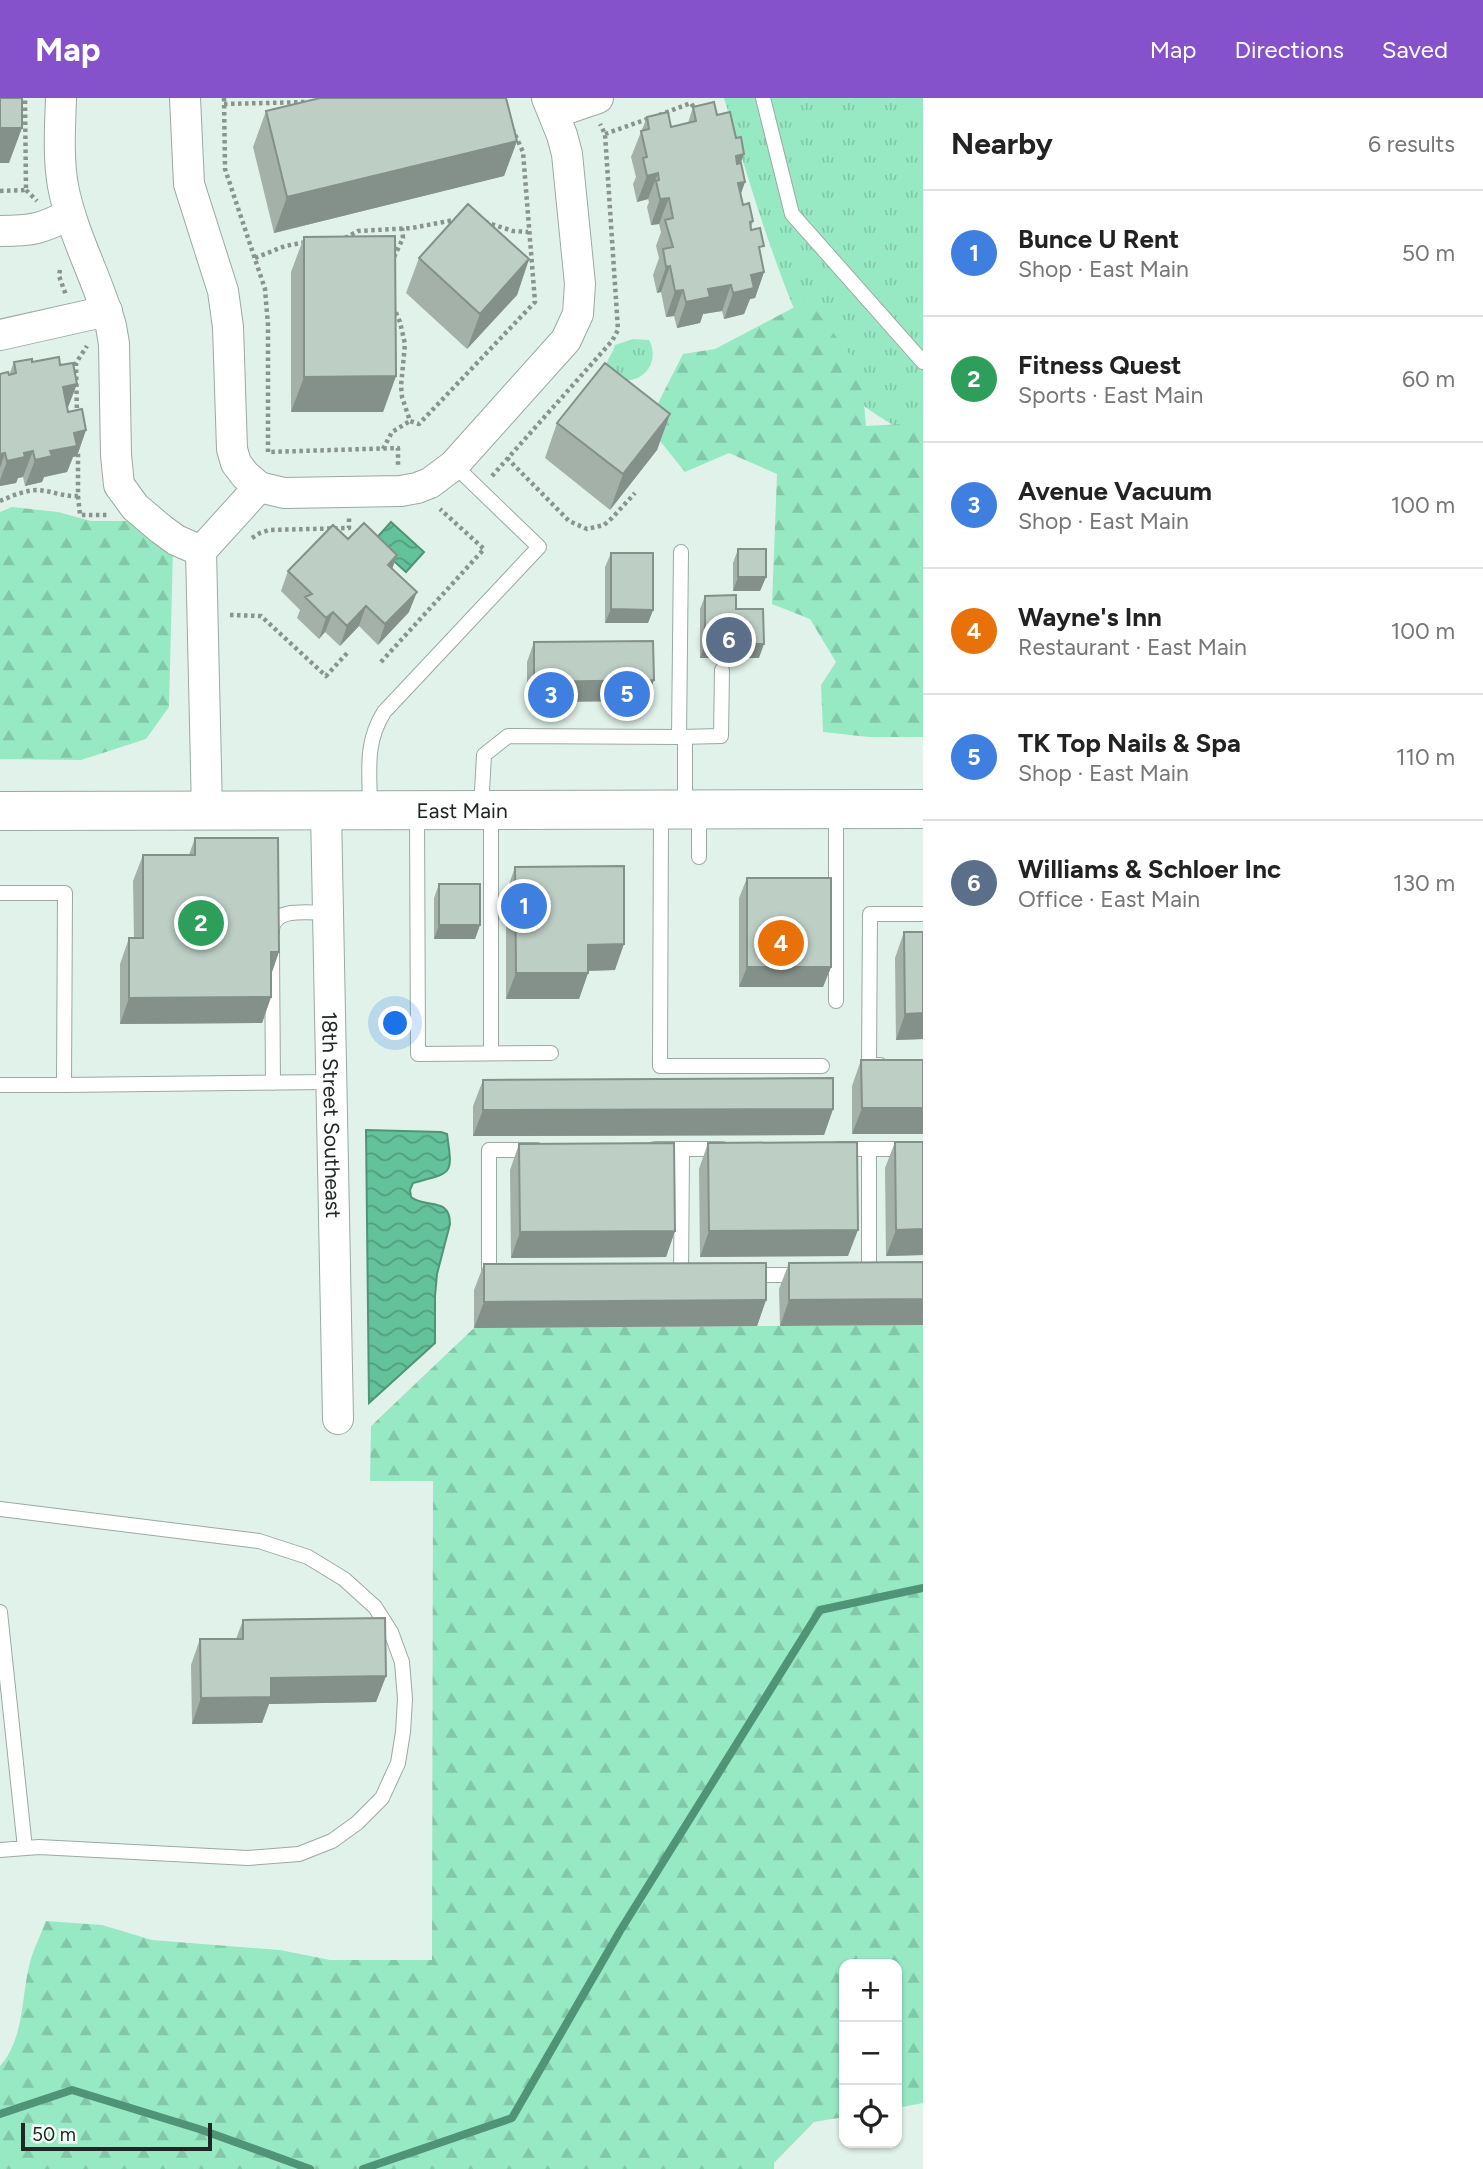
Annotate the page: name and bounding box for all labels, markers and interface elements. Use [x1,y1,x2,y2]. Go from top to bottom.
text: Map [35,30,101,69]
text: Map [1150,35,1196,64]
text: Directions [1234,35,1344,64]
text: Saved [1382,35,1448,64]
text: Nearby [951,125,1053,162]
text: 6 results [1368,130,1455,158]
text: Bunce U Rent [1018,223,1179,255]
text: 1 [969,239,979,267]
text: 50 m [1402,239,1455,267]
text: Shop · East Main [1018,255,1189,283]
text: Fitness Quest [1018,349,1181,381]
text: 2 [967,365,981,393]
text: 60 m [1402,365,1455,393]
text: Sports · East Main [1018,381,1203,409]
text: Avenue Vacuum [1018,475,1212,507]
text: 3 [968,491,980,519]
text: 100 m [1391,491,1455,519]
text: Shop · East Main [1018,507,1189,535]
text: Wayne's Inn [1018,601,1162,633]
pin: 6 [706,614,752,666]
text: 4 [967,617,981,645]
text: 100 m [1391,617,1455,645]
text: Restaurant · East Main [1018,633,1247,661]
pin: 5 [604,668,650,720]
pin: 3 [528,669,574,721]
text: TK Top Nails & Spa [1018,727,1241,759]
text: 5 [967,743,981,771]
text: 110 m [1396,743,1455,771]
text: Shop · East Main [1018,759,1189,787]
street label: East Main [416,797,508,823]
text: Williams & Schloer Inc [1018,853,1281,885]
text: 6 [967,869,981,897]
text: 130 m [1393,869,1455,897]
pin: 1 [501,880,547,932]
text: Office · East Main [1018,885,1200,913]
pin: 2 [178,897,224,949]
pin: 4 [758,917,804,969]
your location [378,1006,412,1040]
street label: 18th Street Southeast [317,1011,347,1219]
map controls [839,1959,902,2148]
button: + [839,1959,902,2022]
button: − [839,2022,902,2085]
button: locate [839,2085,902,2148]
scale bar [21,2120,212,2152]
text: 50 m [32,2123,76,2146]

